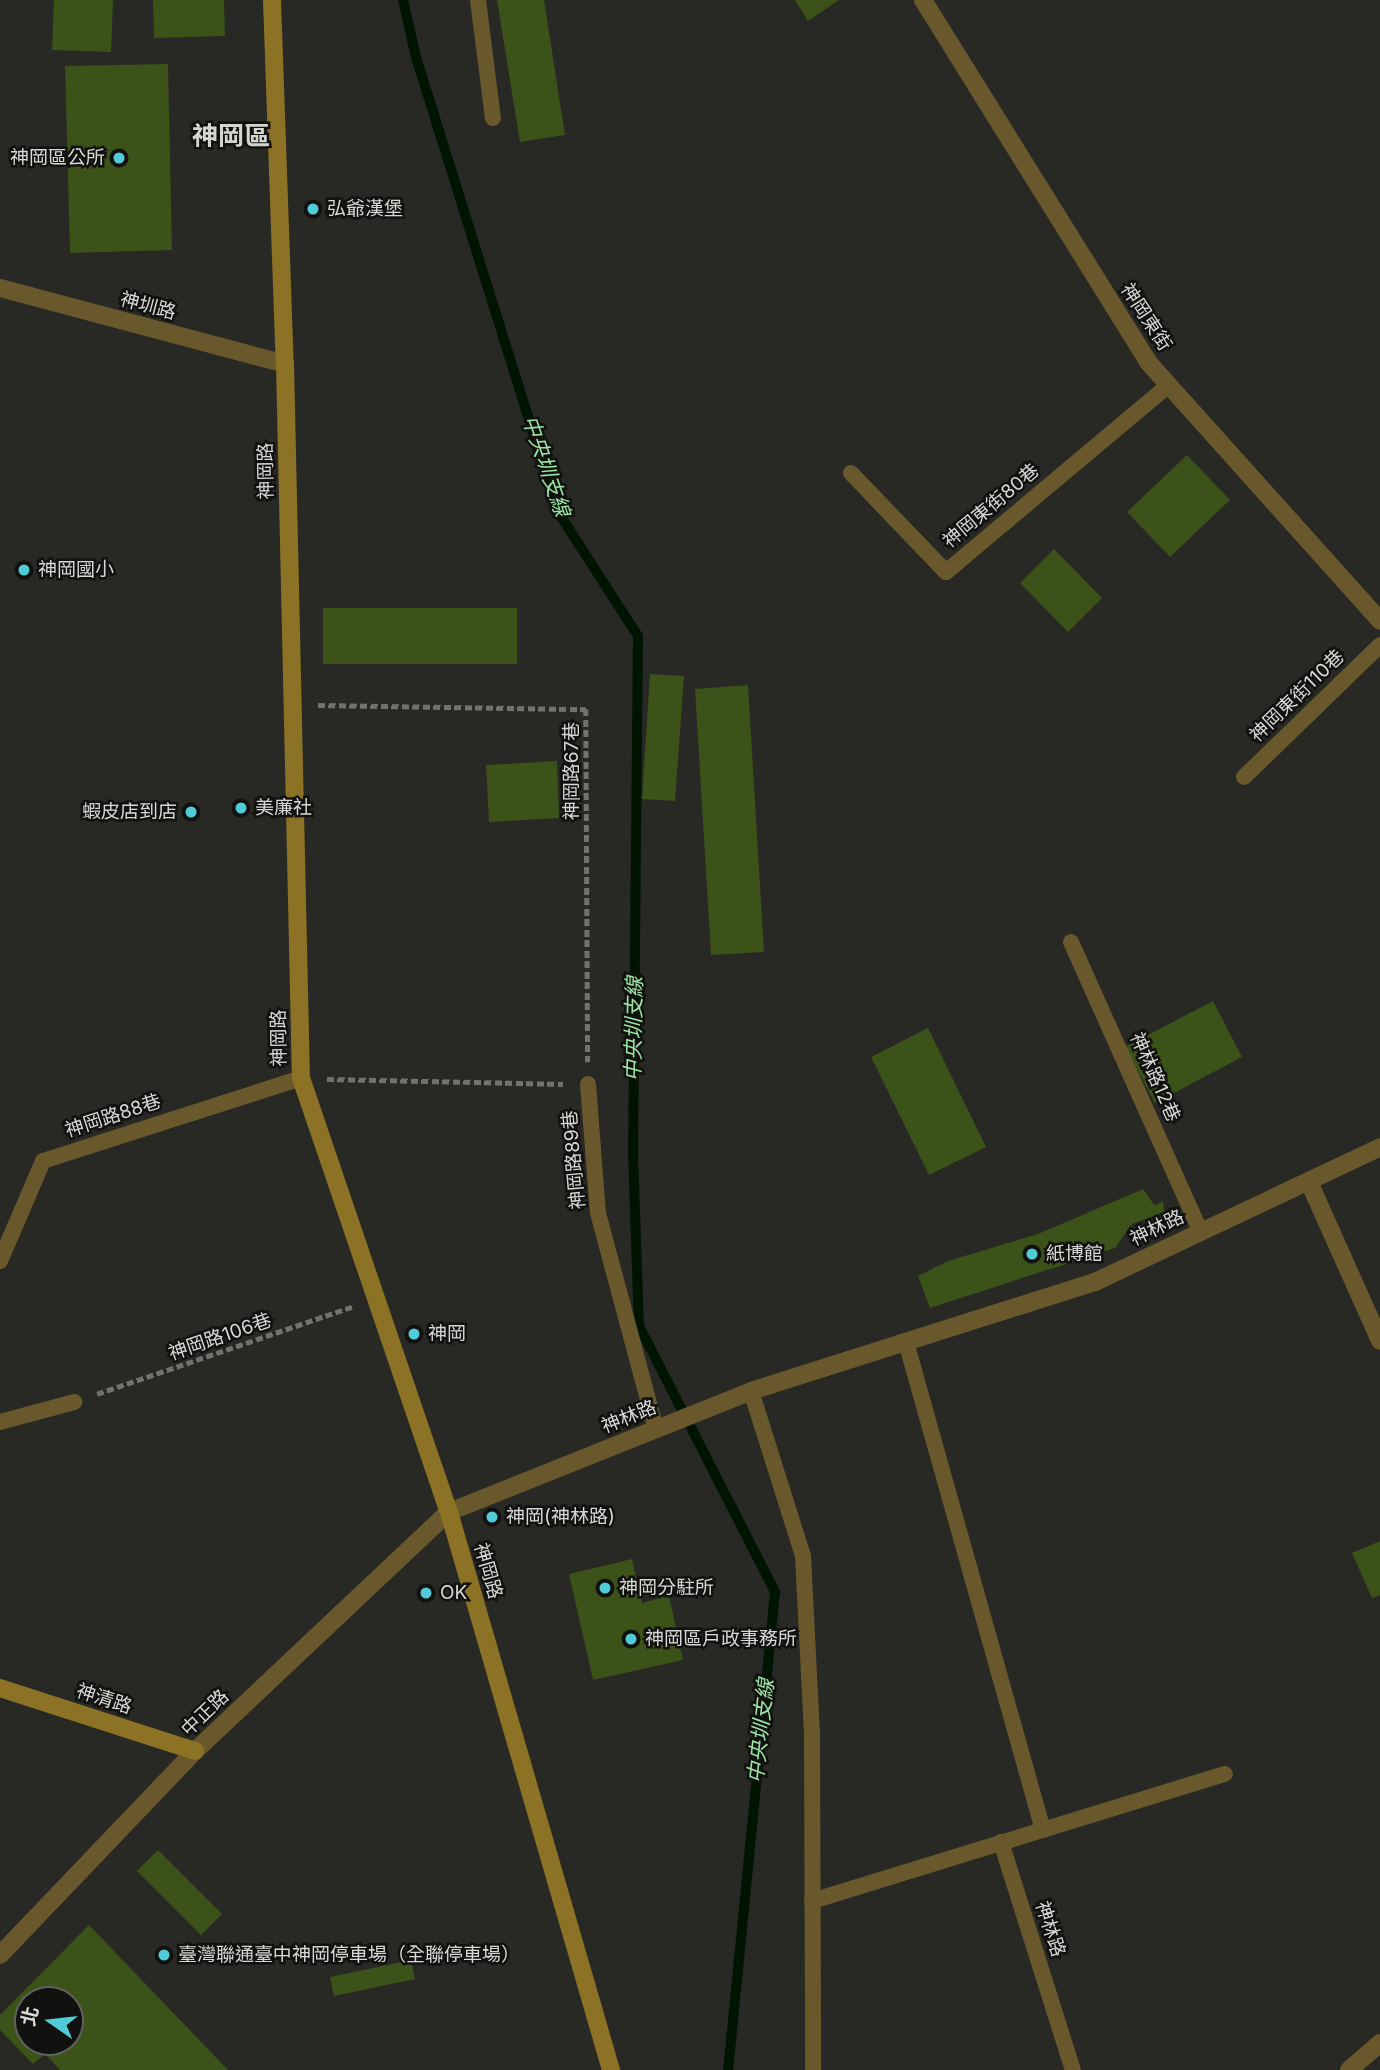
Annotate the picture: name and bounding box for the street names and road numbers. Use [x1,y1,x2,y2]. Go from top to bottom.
street label: 神岡東街 [1116,279,1176,355]
street label: 神圳路 [118,288,178,324]
street label: 神岡路 [254,442,278,500]
street label: 神岡東街80巷 [938,459,1044,553]
street label: 神岡東街110巷 [1245,645,1349,747]
street label: 神岡路67巷 [561,722,583,820]
street label: 神岡路 [267,1009,291,1067]
street label: 神林路12巷 [1125,1029,1185,1125]
street label: 神岡路88巷 [62,1090,164,1142]
street label: 神岡路89巷 [558,1109,590,1211]
street label: 神林路 [1126,1205,1188,1251]
street label: 神岡路106巷 [165,1309,275,1365]
street label: 神林路 [598,1396,660,1438]
street label: 神岡路 [469,1540,507,1602]
street label: 神清路 [73,1679,135,1719]
street label: 中正路 [177,1685,233,1741]
street label: 神林路 [1030,1898,1070,1960]

